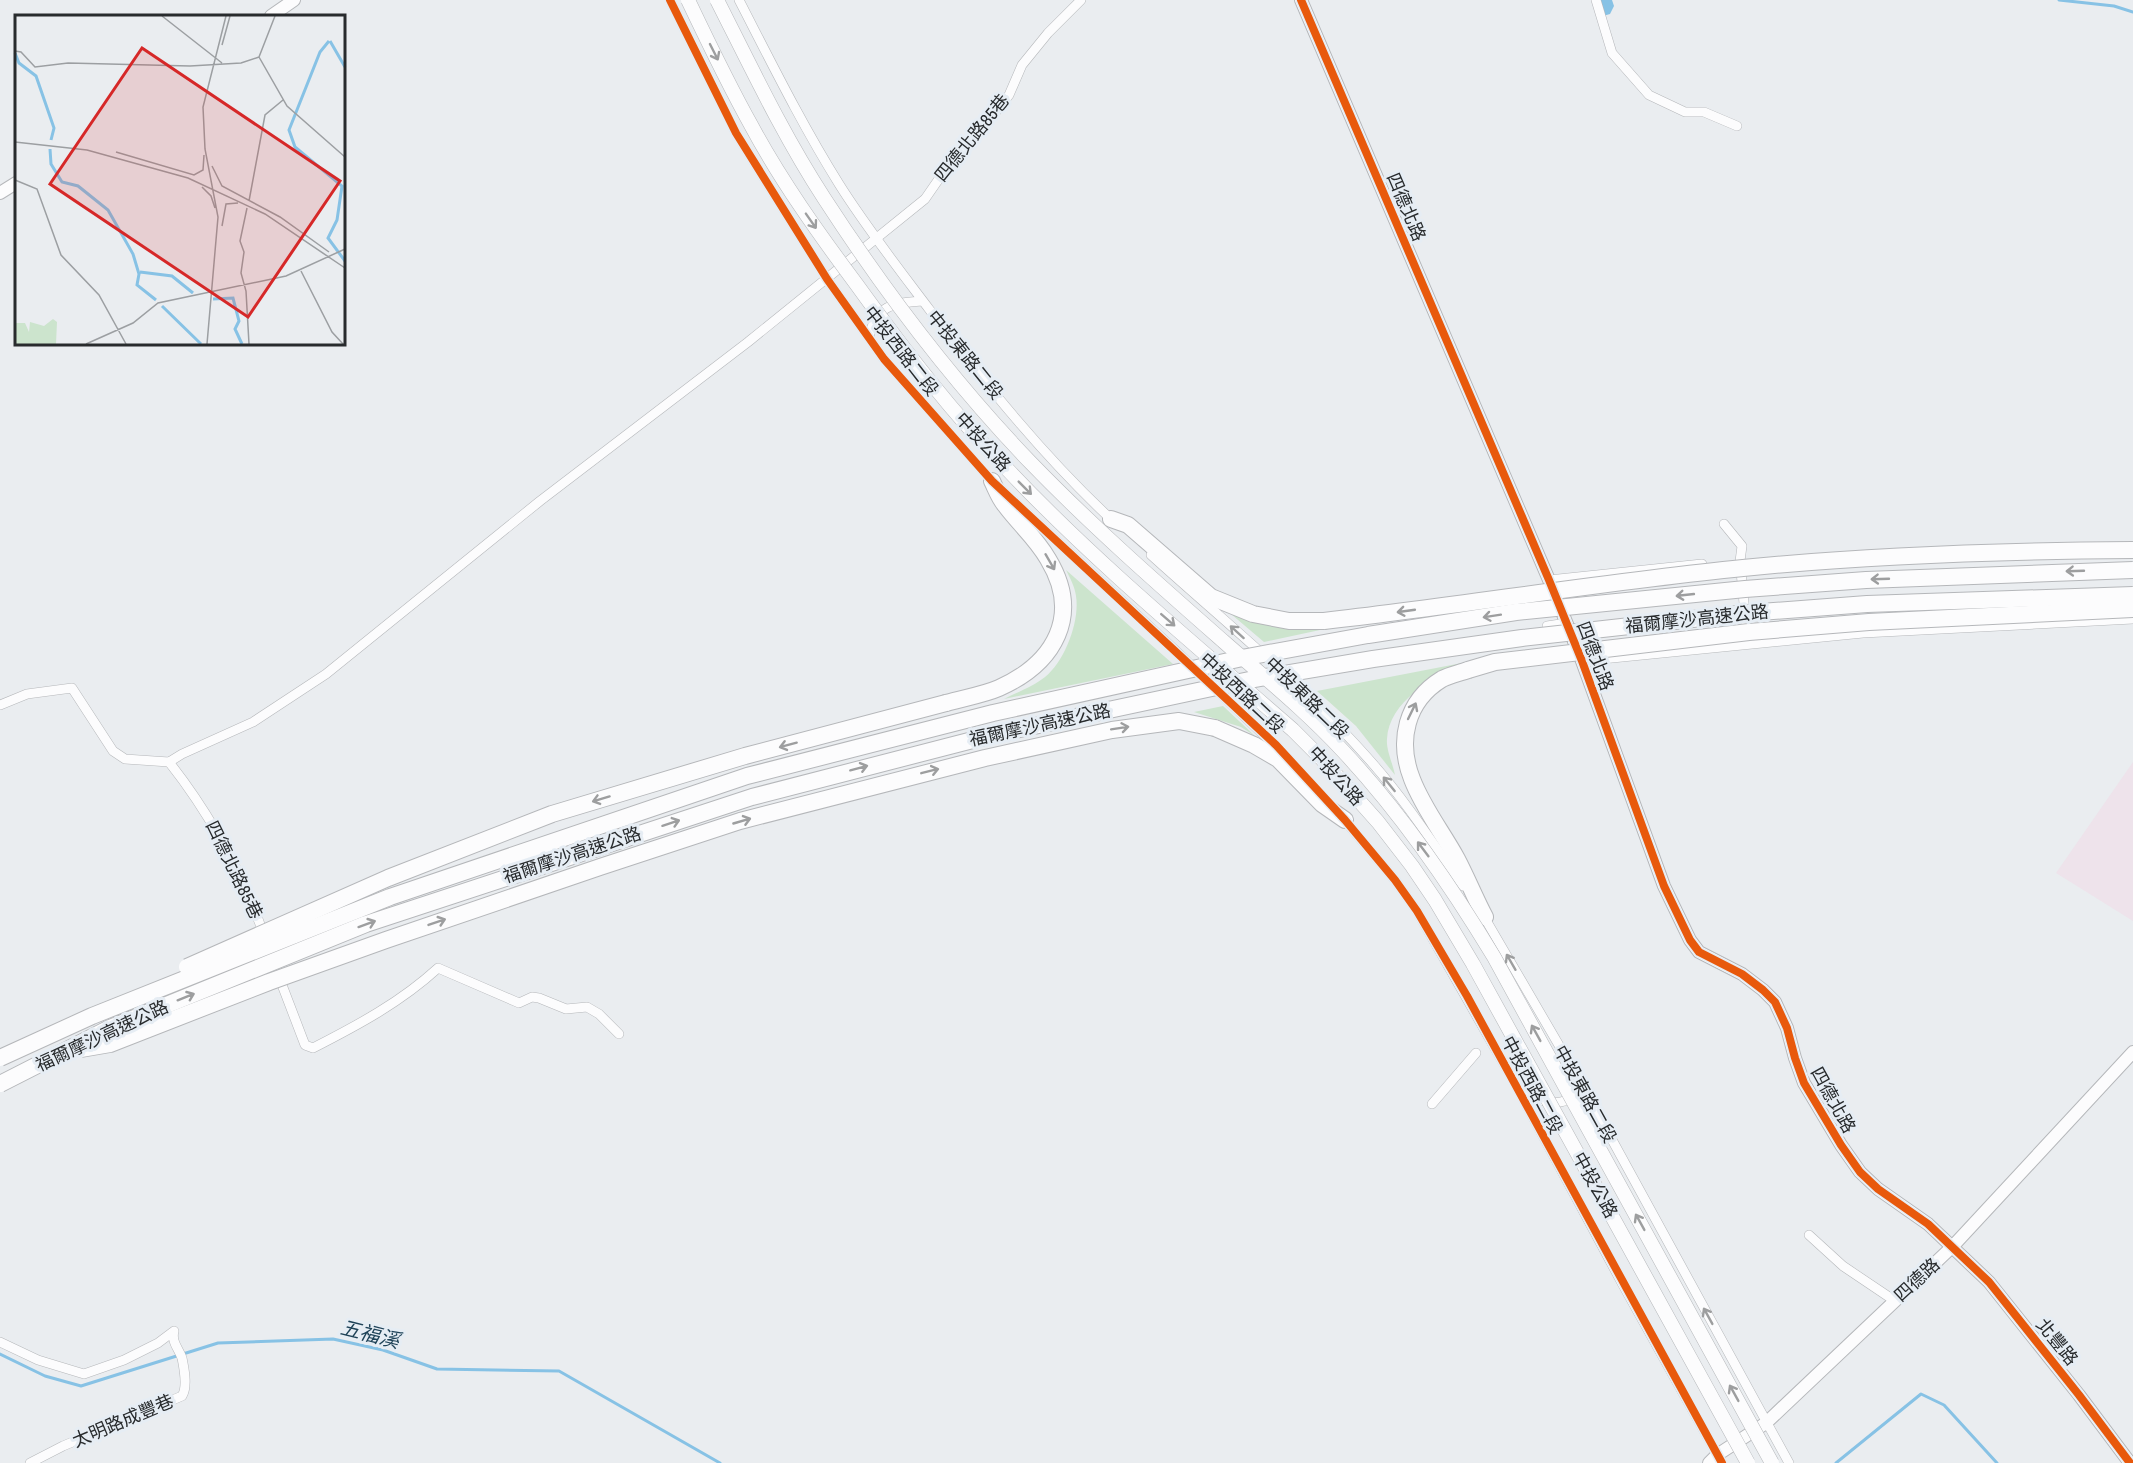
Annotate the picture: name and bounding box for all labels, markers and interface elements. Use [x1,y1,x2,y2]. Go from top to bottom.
inset map [15,15,345,345]
one-way arrow [709,43,720,61]
street label: 四德北路85巷 [928,88,1015,187]
street label: 四德北路 [1381,169,1432,245]
one-way arrow [805,213,817,229]
street label: 中投西路二段 [858,300,944,401]
street label: 中投東路二段 [922,305,1009,405]
street label: 中投公路 [950,407,1017,477]
one-way arrow [1017,480,1032,495]
one-way arrow [1044,553,1056,570]
one-way arrow [2065,565,2085,577]
one-way arrow [1870,574,1890,585]
one-way arrow [1676,590,1696,601]
street label: 福爾摩沙高速公路 [1624,599,1770,638]
one-way arrow [1396,605,1416,616]
one-way arrow [1482,611,1502,622]
one-way arrow [1160,613,1175,627]
street label: 四德北路 [1571,618,1620,694]
one-way arrow [1229,625,1244,639]
street label: 中投西路二段 [1194,647,1290,739]
street label: 中投東路二段 [1260,651,1355,744]
street label: 福爾摩沙高速公路 [967,697,1113,752]
one-way arrow [1407,703,1419,721]
one-way arrow [1110,723,1130,734]
one-way arrow [779,739,798,751]
street label: 中投公路 [1303,741,1370,811]
one-way arrow [849,762,868,774]
one-way arrow [920,765,939,777]
one-way arrow [1383,776,1396,792]
one-way arrow [592,794,611,805]
one-way arrow [732,815,751,826]
street label: 四德北路85巷 [200,816,269,923]
one-way arrow [661,817,680,828]
street label: 福爾摩沙高速公路 [500,820,644,889]
one-way arrow [1417,842,1429,858]
one-way arrow [427,916,446,927]
one-way arrow [357,918,376,929]
one-way arrow [1504,954,1516,971]
one-way arrow [176,991,195,1002]
street label: 福爾摩沙高速公路 [31,994,172,1077]
one-way arrow [1530,1025,1542,1042]
street label: 中投西路二段 [1496,1031,1569,1138]
street label: 中投東路二段 [1548,1040,1623,1147]
street label: 四德北路 [1805,1062,1862,1137]
street label: 中投公路 [1567,1147,1624,1222]
one-way arrow [1634,1214,1645,1232]
street label: 四德路 [1888,1252,1945,1307]
one-way arrow [1702,1308,1714,1325]
water label: 五福溪 [338,1313,405,1355]
street label: 北豐路 [2031,1313,2084,1371]
one-way arrow [1728,1385,1739,1403]
street label: 太明路成豐巷 [68,1388,177,1453]

